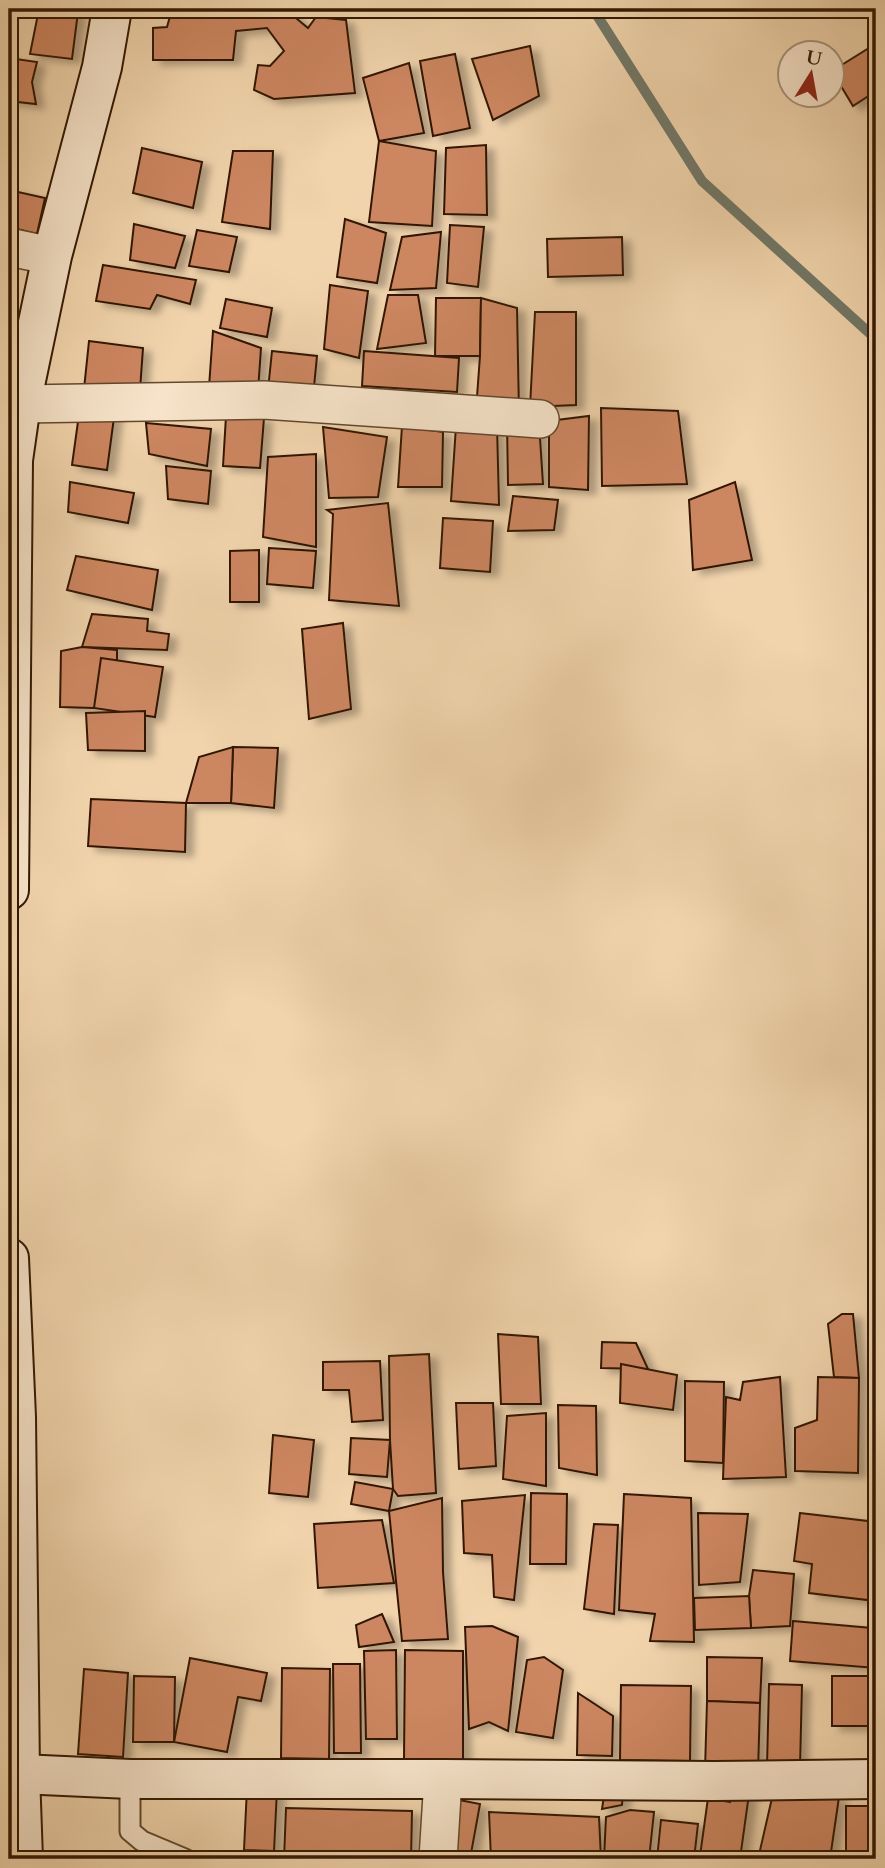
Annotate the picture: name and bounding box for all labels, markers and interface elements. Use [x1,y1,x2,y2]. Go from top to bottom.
north arrow [776,38,846,108]
text: U [804,44,825,73]

